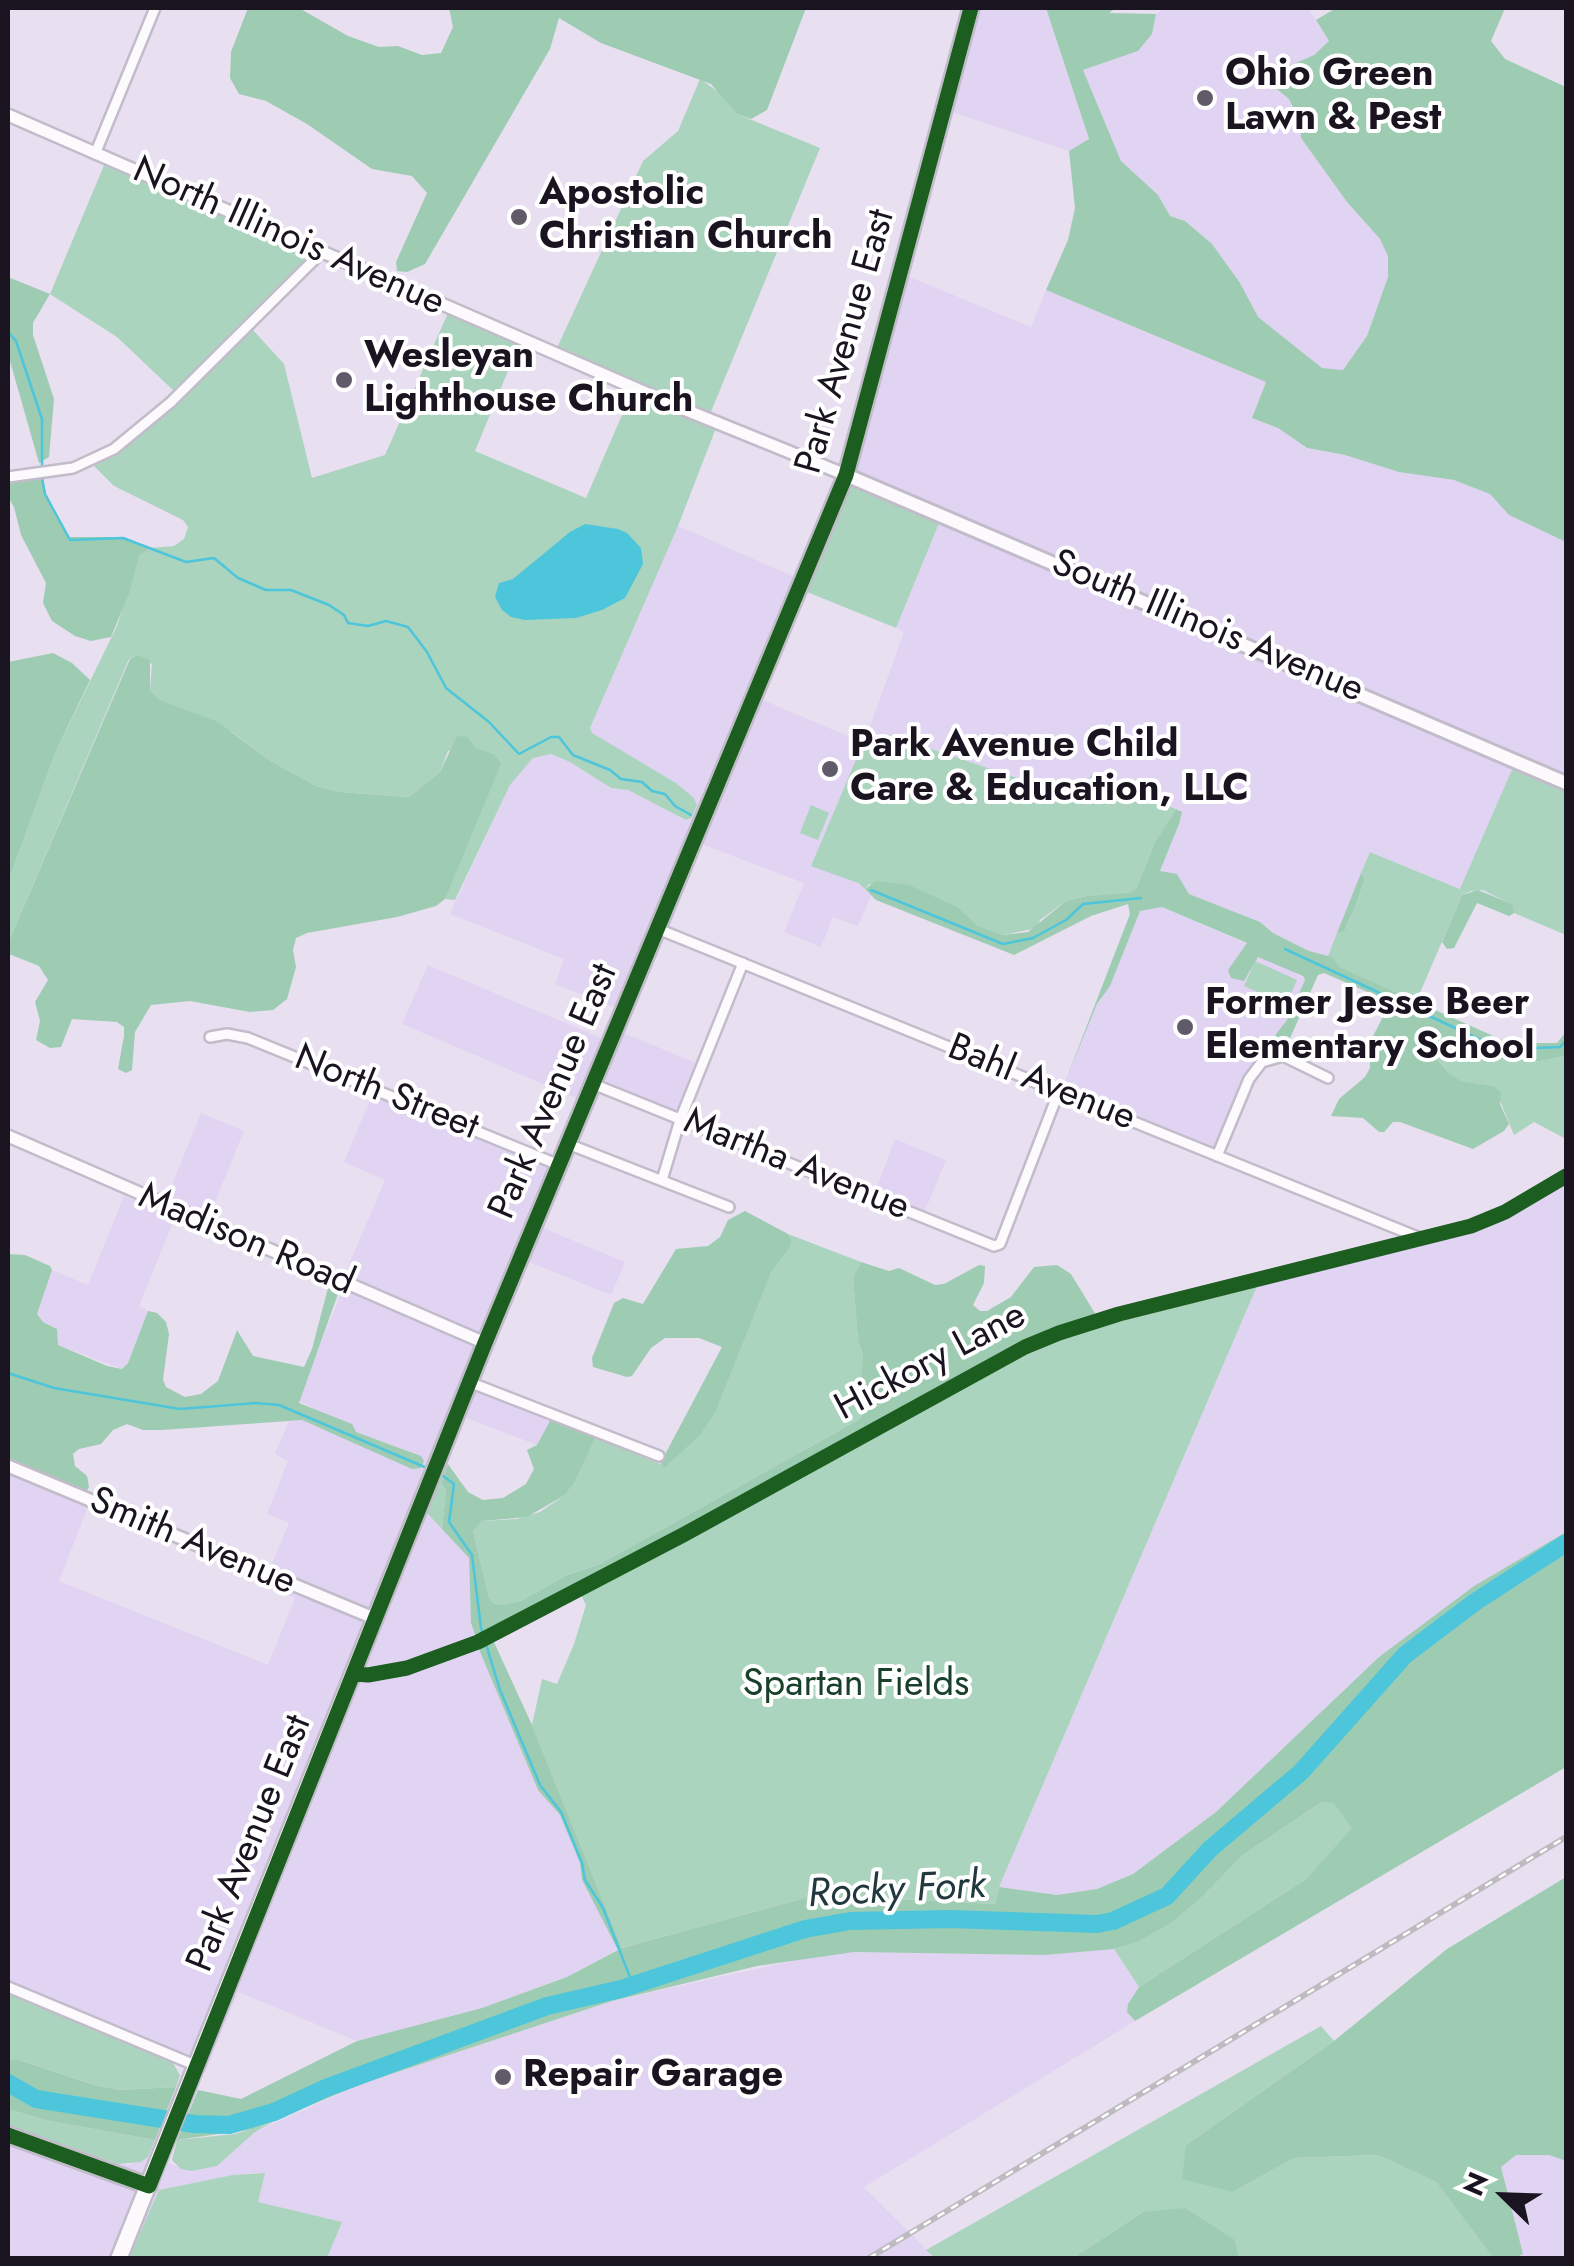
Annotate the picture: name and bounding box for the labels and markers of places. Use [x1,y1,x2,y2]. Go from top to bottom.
place label: Ohio Green Lawn & Pest [1225,53,1441,142]
marker: Ohio Green Lawn & Pest [1194,87,1216,109]
place label: Apostolic Christian Church [539,172,833,262]
marker: Apostolic Christian Church [508,206,530,228]
place label: Wesleyan Lighthouse Church [364,335,693,424]
marker: Wesleyan Lighthouse Church [333,369,355,391]
place label: Park Avenue Child Care & Education, LLC [850,724,1249,814]
marker: Park Avenue Child Care & Education, LLC [819,758,841,780]
place label: Former Jesse Beer Elementary School [1205,982,1534,1072]
marker: Former Jesse Beer Elementary School [1174,1016,1196,1038]
place label: Repair Garage [523,2054,783,2100]
marker: Repair Garage [492,2066,514,2088]

